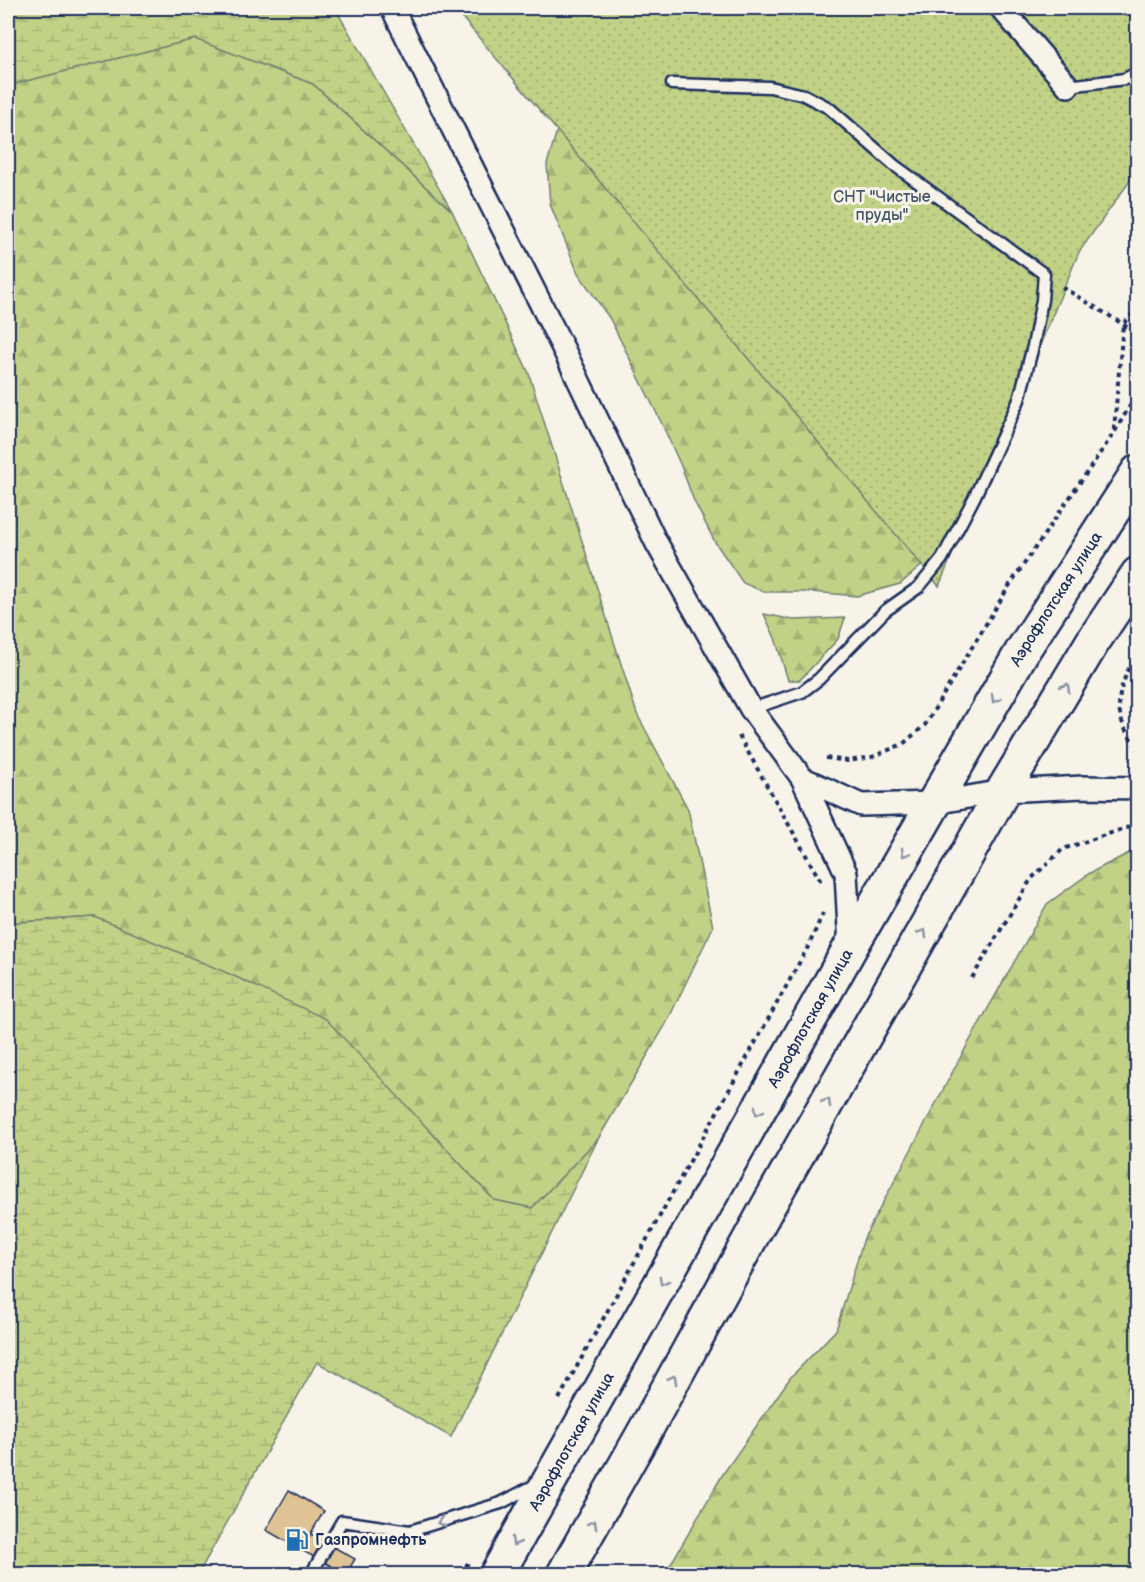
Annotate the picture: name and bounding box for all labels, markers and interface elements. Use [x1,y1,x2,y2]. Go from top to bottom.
park label: СНТ "Чистые пруды" [833,188,931,225]
street label: Аэрофлотская улица [1006,528,1107,671]
one-way arrow [1058,683,1070,693]
one-way arrow [990,693,1002,703]
one-way arrow [901,847,912,857]
one-way arrow [916,929,927,939]
street label: Аэрофлотская улица [763,945,857,1092]
one-way arrow [819,1098,831,1108]
one-way arrow [754,1105,765,1115]
one-way arrow [658,1275,670,1285]
street label: Аэрофлотская улица [525,1369,619,1515]
one-way arrow [666,1375,677,1385]
one-way arrow [436,1515,447,1527]
one-way arrow [586,1519,597,1530]
fuel station icon: Газпромнефть [284,1527,310,1553]
place label: Газпромнефть [315,1531,427,1550]
one-way arrow [511,1536,523,1546]

